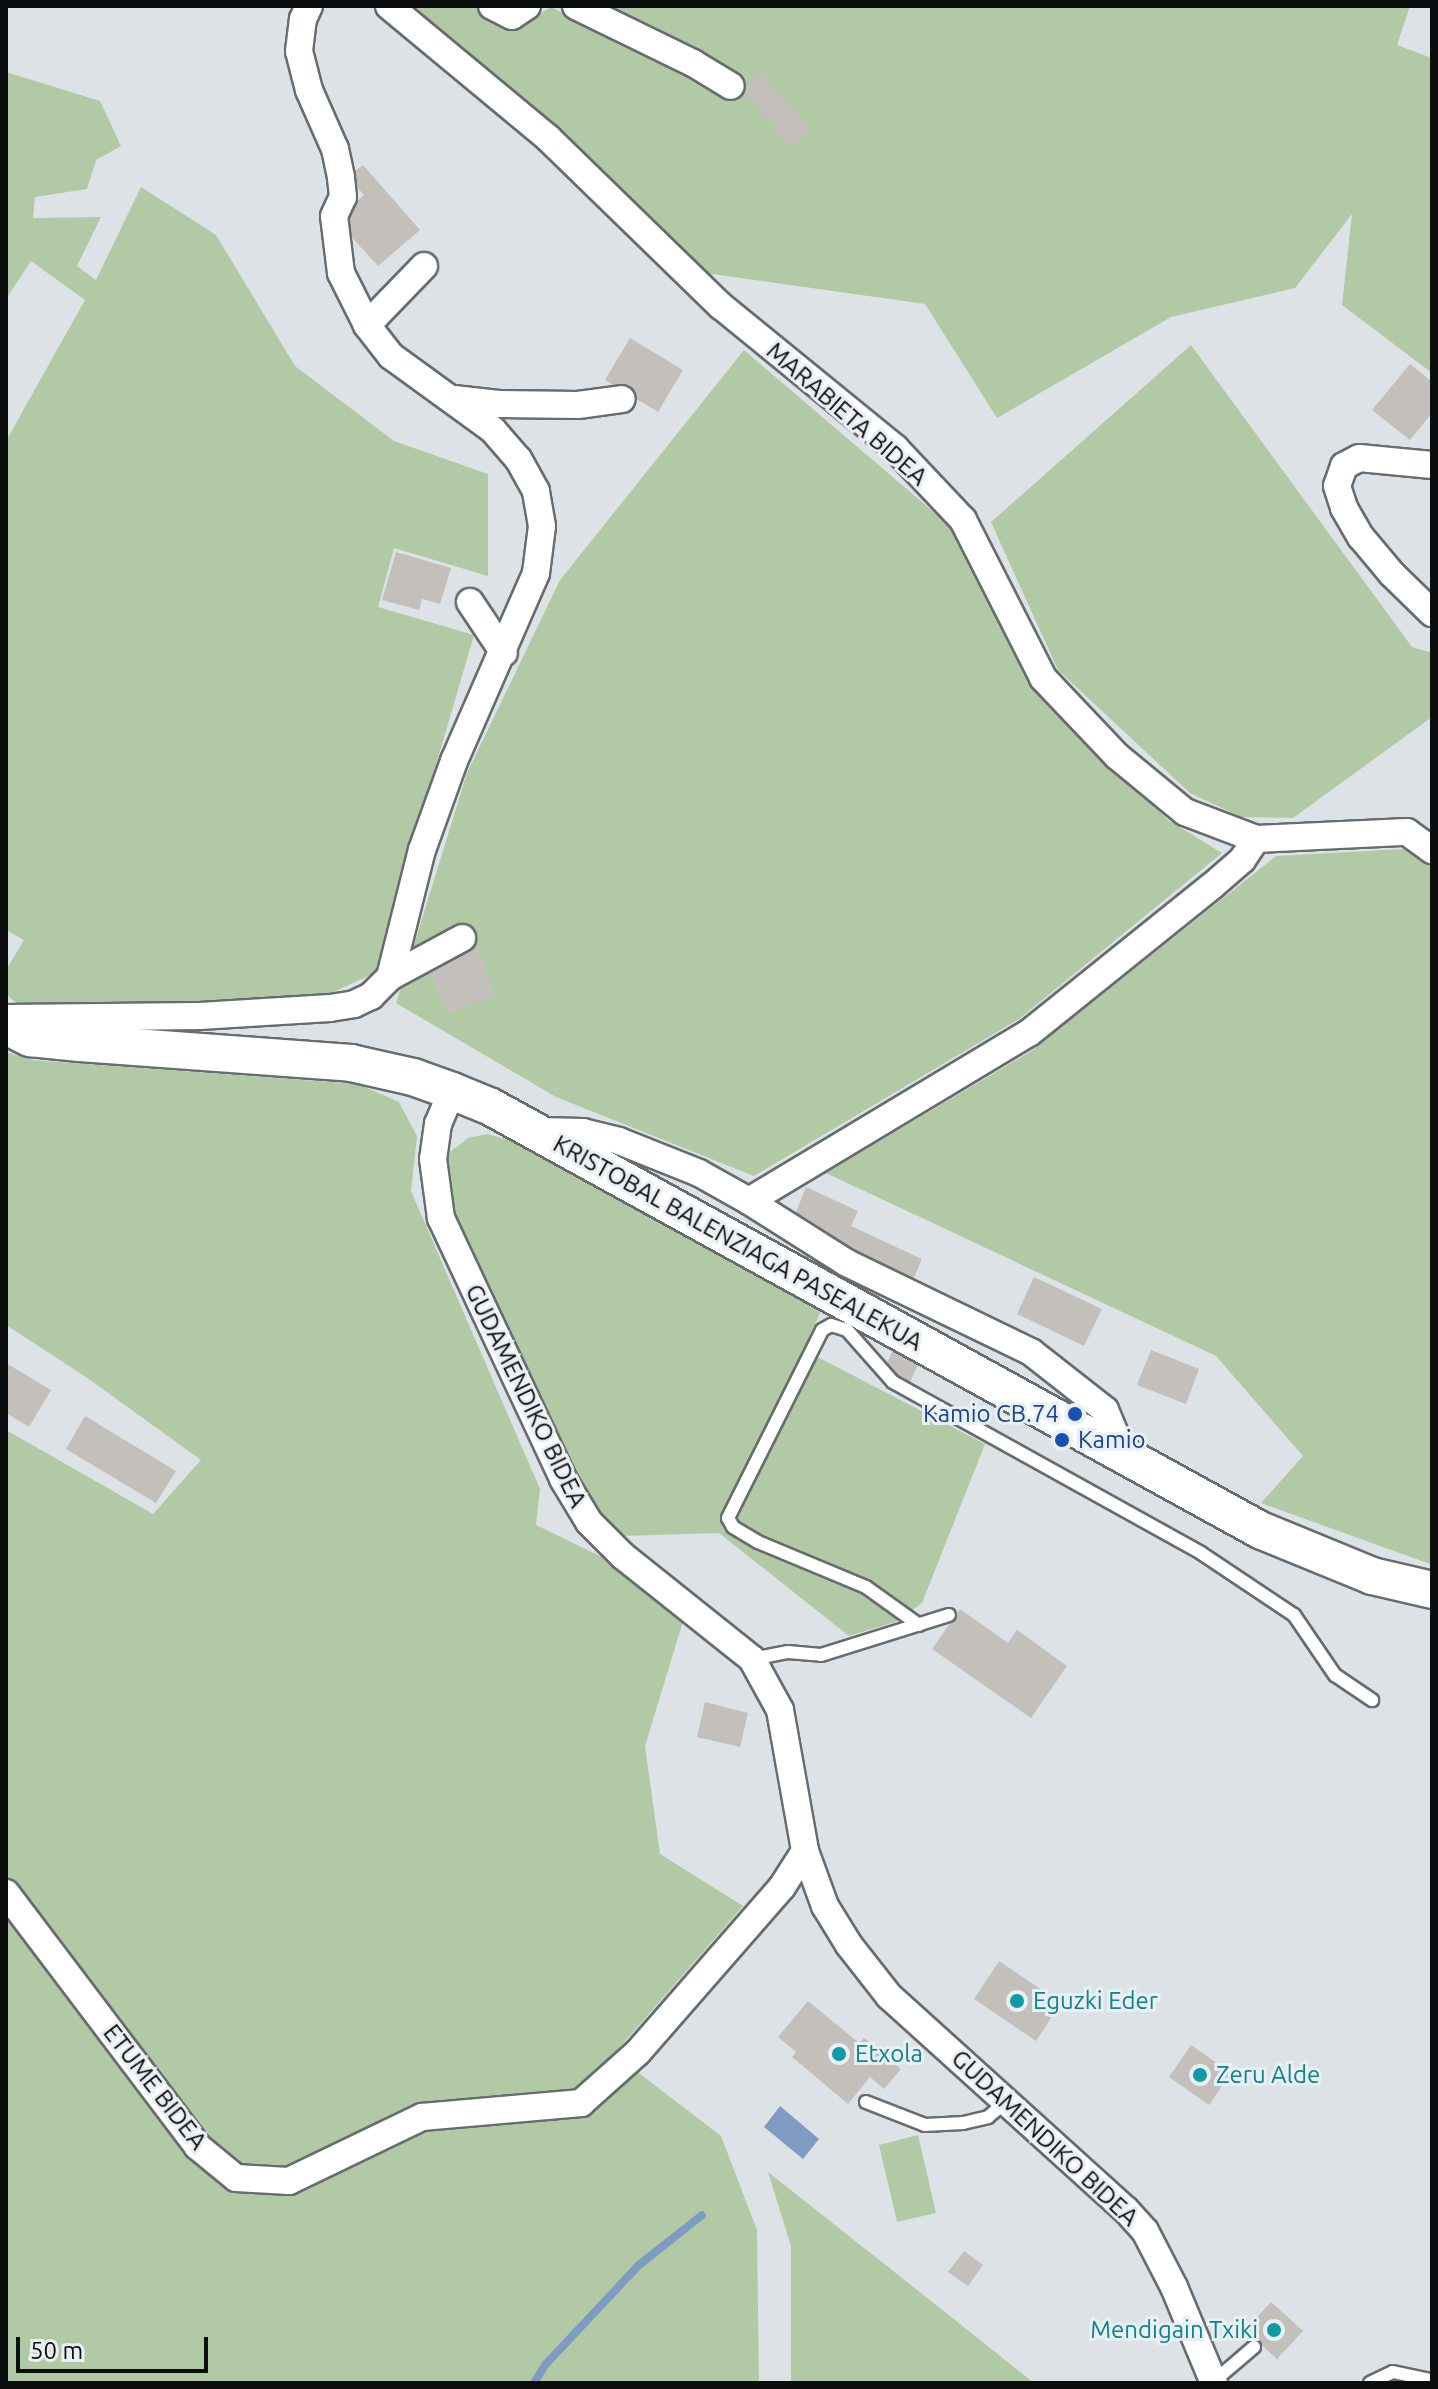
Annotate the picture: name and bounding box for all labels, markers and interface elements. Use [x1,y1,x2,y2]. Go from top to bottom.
street label: MARABIETA BIDEA [761,336,933,492]
street label: KRISTOBAL BALENZIAGA PASEALEKUA [548,1129,928,1357]
street label: GUDAMENDIKO BIDEA [459,1280,593,1512]
place label: Kamio CB.74 [923,1400,1059,1428]
marker: Kamio CB.74 [1066,1405,1084,1423]
place label: Kamio [1078,1426,1146,1454]
marker: Kamio [1053,1431,1071,1449]
place label: Eguzki Eder [1033,1987,1158,2015]
marker: Eguzki Eder [1008,1992,1026,2010]
street label: ETUME BIDEA [97,2019,213,2155]
place label: Etxola [855,2040,923,2068]
street label: GUDAMENDIKO BIDEA [946,2044,1144,2232]
marker: Etxola [830,2045,848,2063]
place label: Zeru Alde [1216,2061,1320,2089]
marker: Zeru Alde [1191,2066,1209,2084]
place label: Mendigain Txiki [1090,2316,1258,2344]
scale bar [20,2321,212,2371]
marker: Mendigain Txiki [1265,2321,1283,2339]
text: 50 m [30,2337,83,2364]

